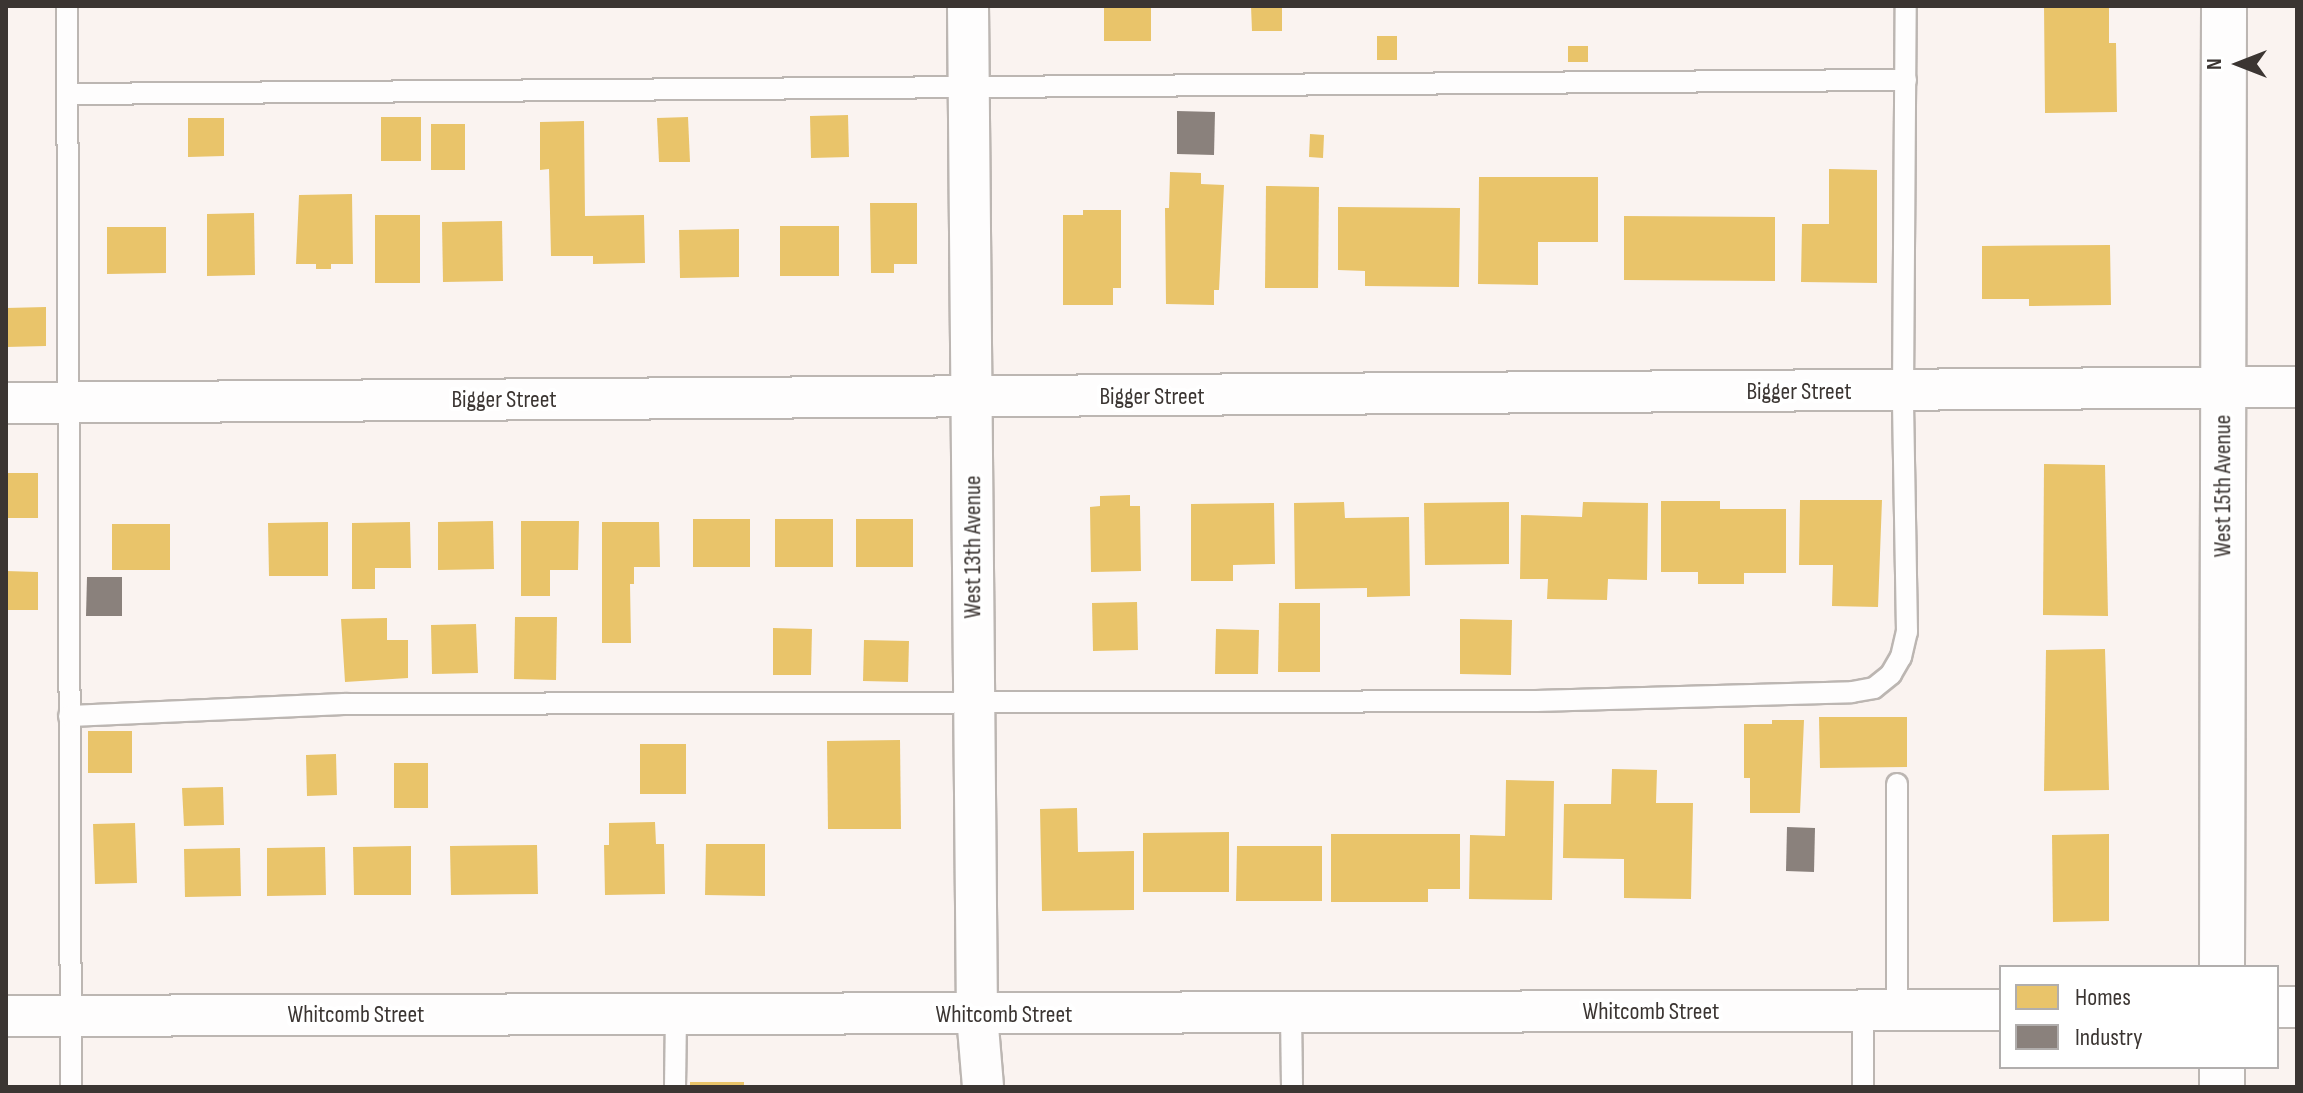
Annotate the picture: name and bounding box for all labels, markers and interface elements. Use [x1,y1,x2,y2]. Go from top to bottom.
north arrow [2199,24,2279,104]
text: N [2201,58,2228,70]
street label: Bigger Street [1746,378,1852,406]
street label: Bigger Street [1099,383,1205,411]
street label: Bigger Street [451,386,557,414]
street label: West 15th Avenue [2209,415,2237,557]
street label: West 13th Avenue [959,475,987,619]
legend [1999,965,2279,1069]
text: Homes [2075,983,2131,1012]
street label: Whitcomb Street [1583,998,1719,1026]
street label: Whitcomb Street [288,1001,424,1029]
street label: Whitcomb Street [936,1001,1072,1029]
text: Industry [2075,1023,2142,1052]

